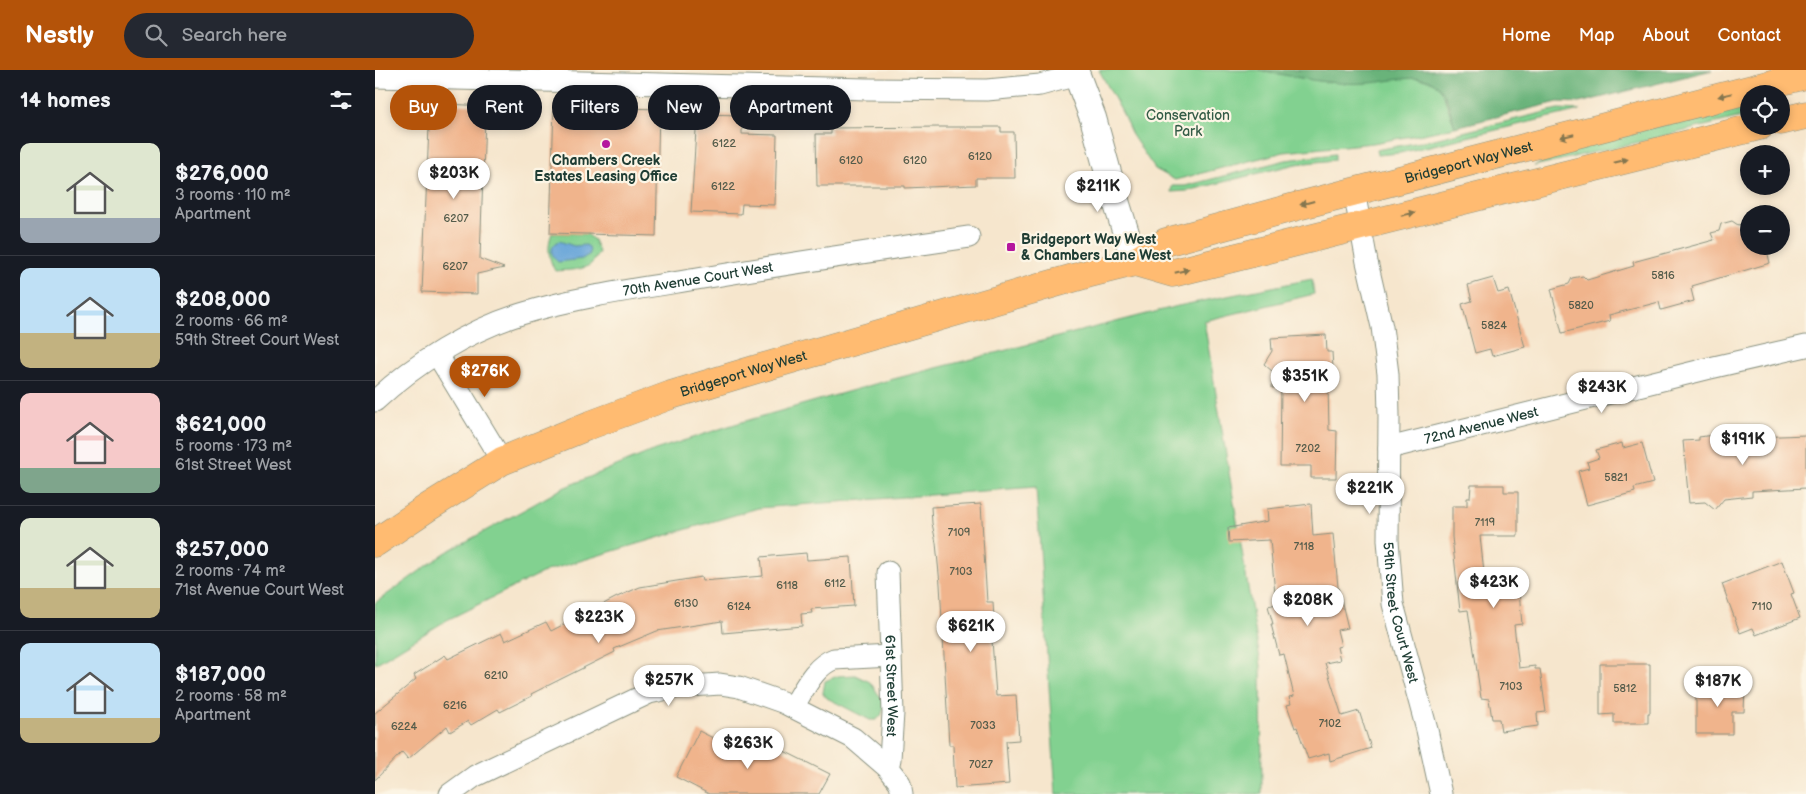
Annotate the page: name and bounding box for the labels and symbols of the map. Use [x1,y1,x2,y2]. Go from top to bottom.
one-way arrow [1717,92,1732,100]
park label: Conservation Park [1146,107,1230,140]
one-way arrow [1560,132,1575,140]
house number: 6122 [712,137,736,150]
marker: Chambers Creek Estates Leasing Office [600,138,612,150]
street label: Bridgeport Way West [1403,138,1535,187]
house number: 6120 [968,150,992,163]
place label: Chambers Creek Estates Leasing Office [534,152,678,185]
house number: 6120 [839,154,863,167]
house number: 6120 [903,154,927,167]
one-way arrow [1614,157,1629,165]
pin: $203K [419,158,489,200]
pin: $211K [1063,170,1133,213]
house number: 6122 [711,180,735,193]
one-way arrow [1300,199,1315,207]
one-way arrow [1400,210,1415,218]
house number: 6207 [443,212,469,225]
place label: Bridgeport Way West & Chambers Lane West [1021,231,1171,264]
marker: Bridgeport Way West & Chambers Lane West [1005,241,1017,253]
street label: 70th Avenue Court West [622,259,775,300]
house number: 6207 [442,260,468,273]
one-way arrow [1174,267,1189,275]
house number: 5816 [1651,269,1675,282]
house number: 5820 [1568,299,1594,312]
house number: 5824 [1481,319,1507,332]
street label: Bridgeport Way West [678,347,809,401]
pin: $276K [450,356,520,398]
pin: $351K [1270,360,1340,403]
pin: $243K [1567,372,1637,414]
street label: 72nd Avenue West [1423,403,1541,448]
pin: $191K [1708,424,1778,466]
house number: 7202 [1296,442,1321,455]
house number: 5821 [1604,471,1628,484]
pin: $221K [1335,472,1405,515]
house number: 7119 [1475,516,1495,529]
house number: 7109 [948,526,970,539]
house number: 7118 [1294,540,1314,553]
street label: 59th Street Court West [1379,541,1422,686]
house number: 7103 [950,565,973,578]
pin: $423K [1459,566,1529,609]
house number: 6112 [824,577,846,590]
house number: 6118 [776,579,798,592]
pin: $208K [1273,584,1343,627]
house number: 6130 [674,597,699,610]
house number: 6124 [727,600,751,613]
house number: 7110 [1752,600,1773,613]
pin: $223K [564,602,634,644]
pin: $621K [936,610,1006,653]
street label: 61st Street West [881,635,901,738]
pin: $257K [634,664,704,707]
pin: $187K [1683,666,1753,708]
house number: 6210 [484,669,508,682]
house number: 7103 [1500,680,1523,693]
house number: 5812 [1613,682,1637,695]
house number: 6216 [443,699,467,712]
house number: 7102 [1319,717,1342,730]
house number: 7033 [970,719,996,732]
house number: 6224 [391,720,417,733]
pin: $263K [713,728,783,770]
house number: 7027 [969,758,993,771]

